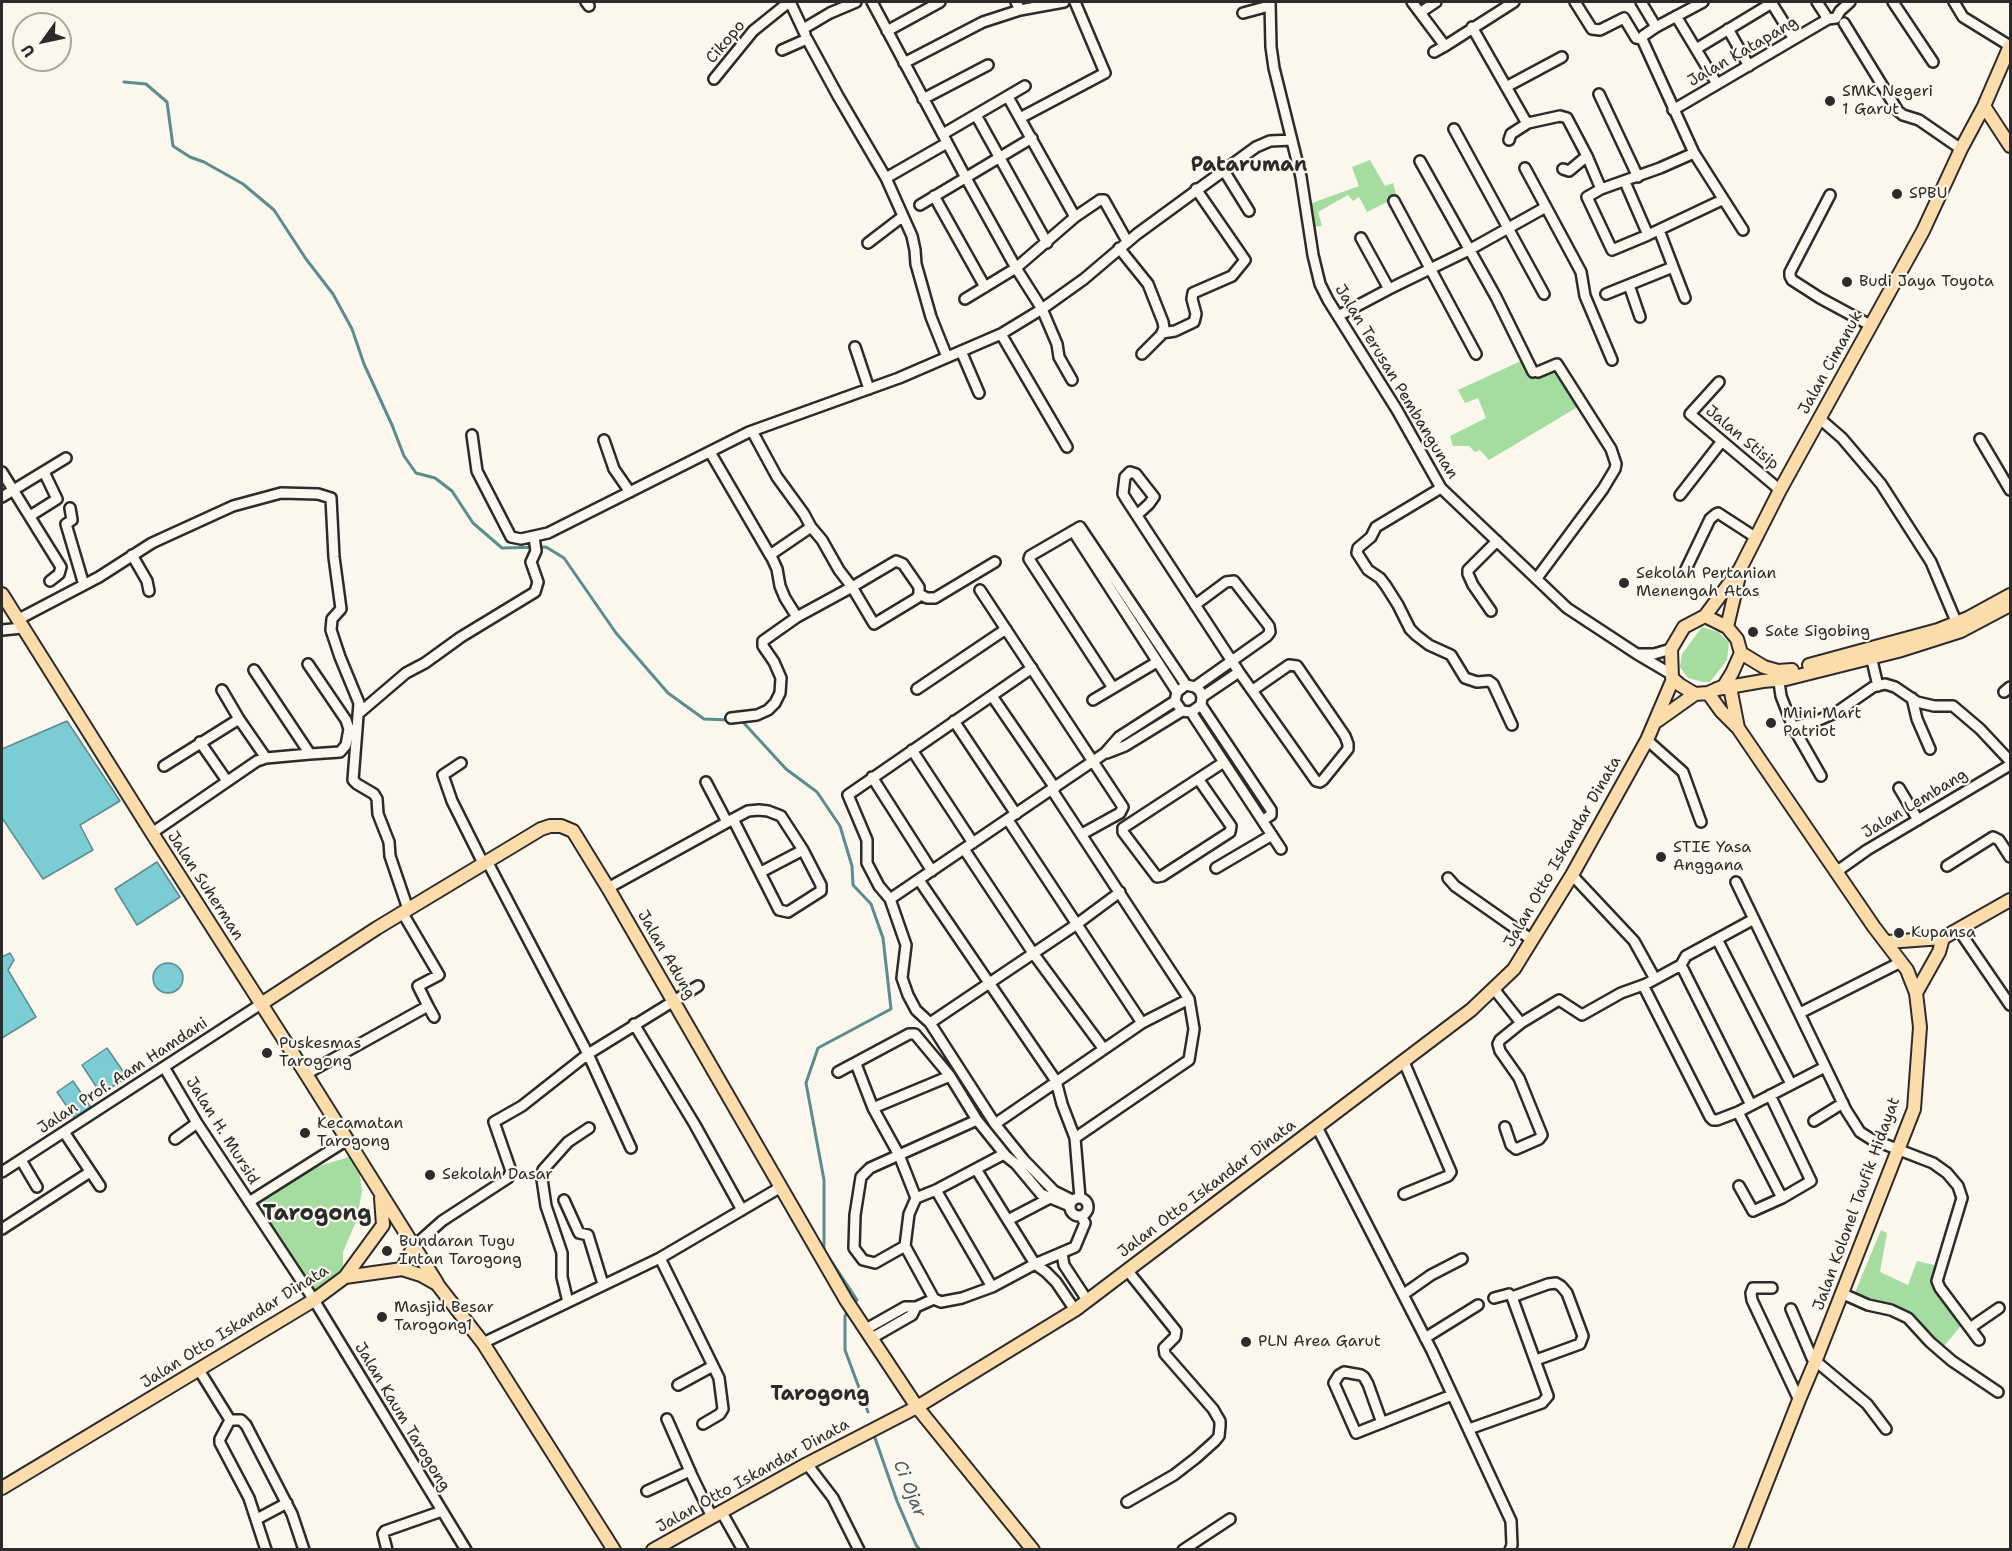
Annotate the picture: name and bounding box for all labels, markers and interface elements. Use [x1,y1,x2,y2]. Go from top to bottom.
north arrow [12,12,72,72]
street label: Jalan Katapang [1685,13,1801,91]
street label: Cikopo [702,16,750,68]
text: U [16,41,40,61]
place label: SMK Negeri 1 Garut [1842,82,1933,120]
marker: SMK Negeri 1 Garut [1823,94,1837,108]
district label: Pataruman [1191,154,1307,178]
place label: SPBU [1909,184,1947,204]
marker: SPBU [1890,187,1904,201]
place label: Budi Jaya Toyota [1859,272,1994,292]
marker: Budi Jaya Toyota [1840,275,1854,289]
street label: Jalan Terusan Pembangunan [1330,281,1462,483]
street label: Jalan Cimanuk [1795,308,1867,418]
street label: Jalan Stisip [1701,402,1783,474]
place label: Sekolah Pertanian Menengah Atas [1636,564,1776,602]
marker: Sekolah Pertanian Menengah Atas [1617,576,1631,590]
place label: Sate Sigobing [1765,622,1870,642]
marker: Sate Sigobing [1746,625,1760,639]
place label: Mini Mart Patriot [1783,704,1861,742]
marker: Mini Mart Patriot [1764,716,1778,730]
street label: Jalan Otto Iskandar Dinata [1500,753,1626,951]
street label: Jalan Lembang [1859,765,1971,843]
street label: Jalan Suherman [163,828,247,944]
place label: STIE Yasa Anggana [1673,838,1751,876]
marker: STIE Yasa Anggana [1654,850,1668,864]
street label: Jalan Adung [633,907,699,1003]
place label: Kupansa [1911,923,1976,943]
marker: Kupansa [1892,926,1906,940]
street label: Jalan Prof. Aam Hamdani [34,1014,212,1138]
place label: Puskesmas Tarogong [279,1034,361,1072]
marker: Puskesmas Tarogong [260,1046,274,1060]
street label: Jalan H. Mursid [181,1074,263,1188]
street label: Jalan Kolonel Taufik Hidayat [1809,1095,1905,1313]
place label: Kecamatan Tarogong [317,1114,403,1152]
street label: Jalan Otto Iskandar Dinata [1114,1116,1300,1262]
marker: Kecamatan Tarogong [298,1126,312,1140]
place label: Sekolah Dasar [442,1165,553,1185]
marker: Sekolah Dasar [423,1168,437,1182]
district label: Tarogong [263,1201,371,1227]
place label: Bundaran Tugu Intan Tarogong [399,1232,522,1270]
marker: Bundaran Tugu Intan Tarogong [380,1244,394,1258]
street label: Jalan Otto Iskandar Dinata [138,1261,332,1393]
place label: Masjid Besar Tarogong1 [394,1298,494,1336]
marker: Masjid Besar Tarogong1 [375,1310,389,1324]
place label: PLN Area Garut [1258,1332,1381,1352]
marker: PLN Area Garut [1239,1335,1253,1349]
street label: Jalan Kaum Tarogong [350,1339,454,1495]
district label: Tarogong [770,1383,870,1407]
street label: Jalan Otto Iskandar Dinata [653,1415,853,1537]
water label: Ci Ojar [888,1457,930,1521]

